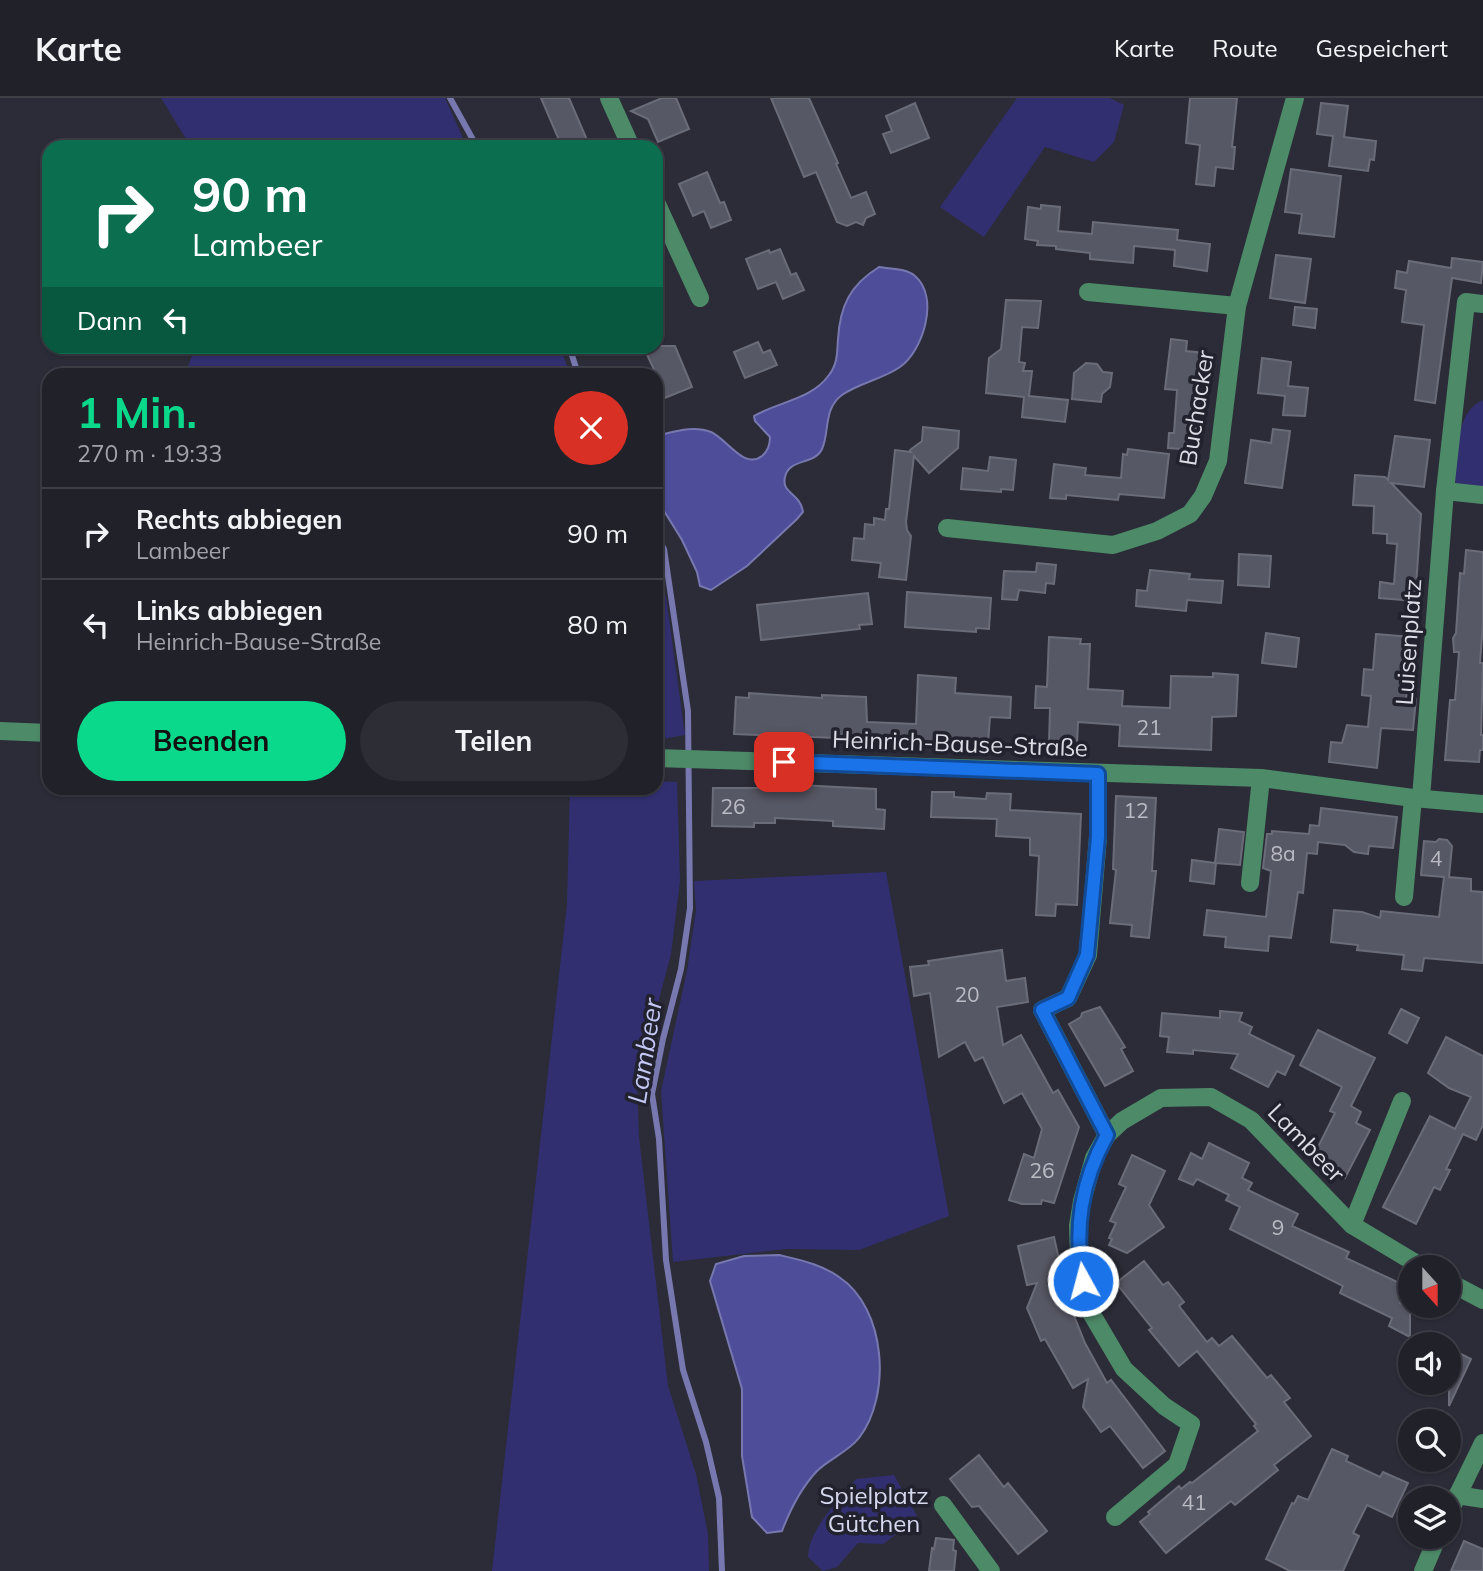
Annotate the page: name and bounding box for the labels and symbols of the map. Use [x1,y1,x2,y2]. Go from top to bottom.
street label: Buchacker [1172,348,1220,468]
street label: Luisenplatz [1389,578,1427,706]
house number: 21 [1136,714,1162,740]
street label: Heinrich-Bause-Straße [832,724,1088,762]
pin [754,732,814,792]
house number: 26 [720,793,746,819]
house number: 12 [1123,797,1149,823]
house number: 8a [1270,840,1296,866]
house number: 4 [1430,845,1443,871]
house number: 20 [954,981,980,1007]
water label: Lambeer [620,994,669,1106]
street label: Lambeer [1262,1097,1352,1188]
house number: 26 [1029,1157,1055,1183]
house number: 9 [1272,1214,1284,1240]
position arrow [1046,1244,1120,1318]
north arrow [1398,1255,1461,1318]
park label: Spielplatz Gütchen [819,1480,929,1538]
house number: 41 [1181,1489,1207,1515]

